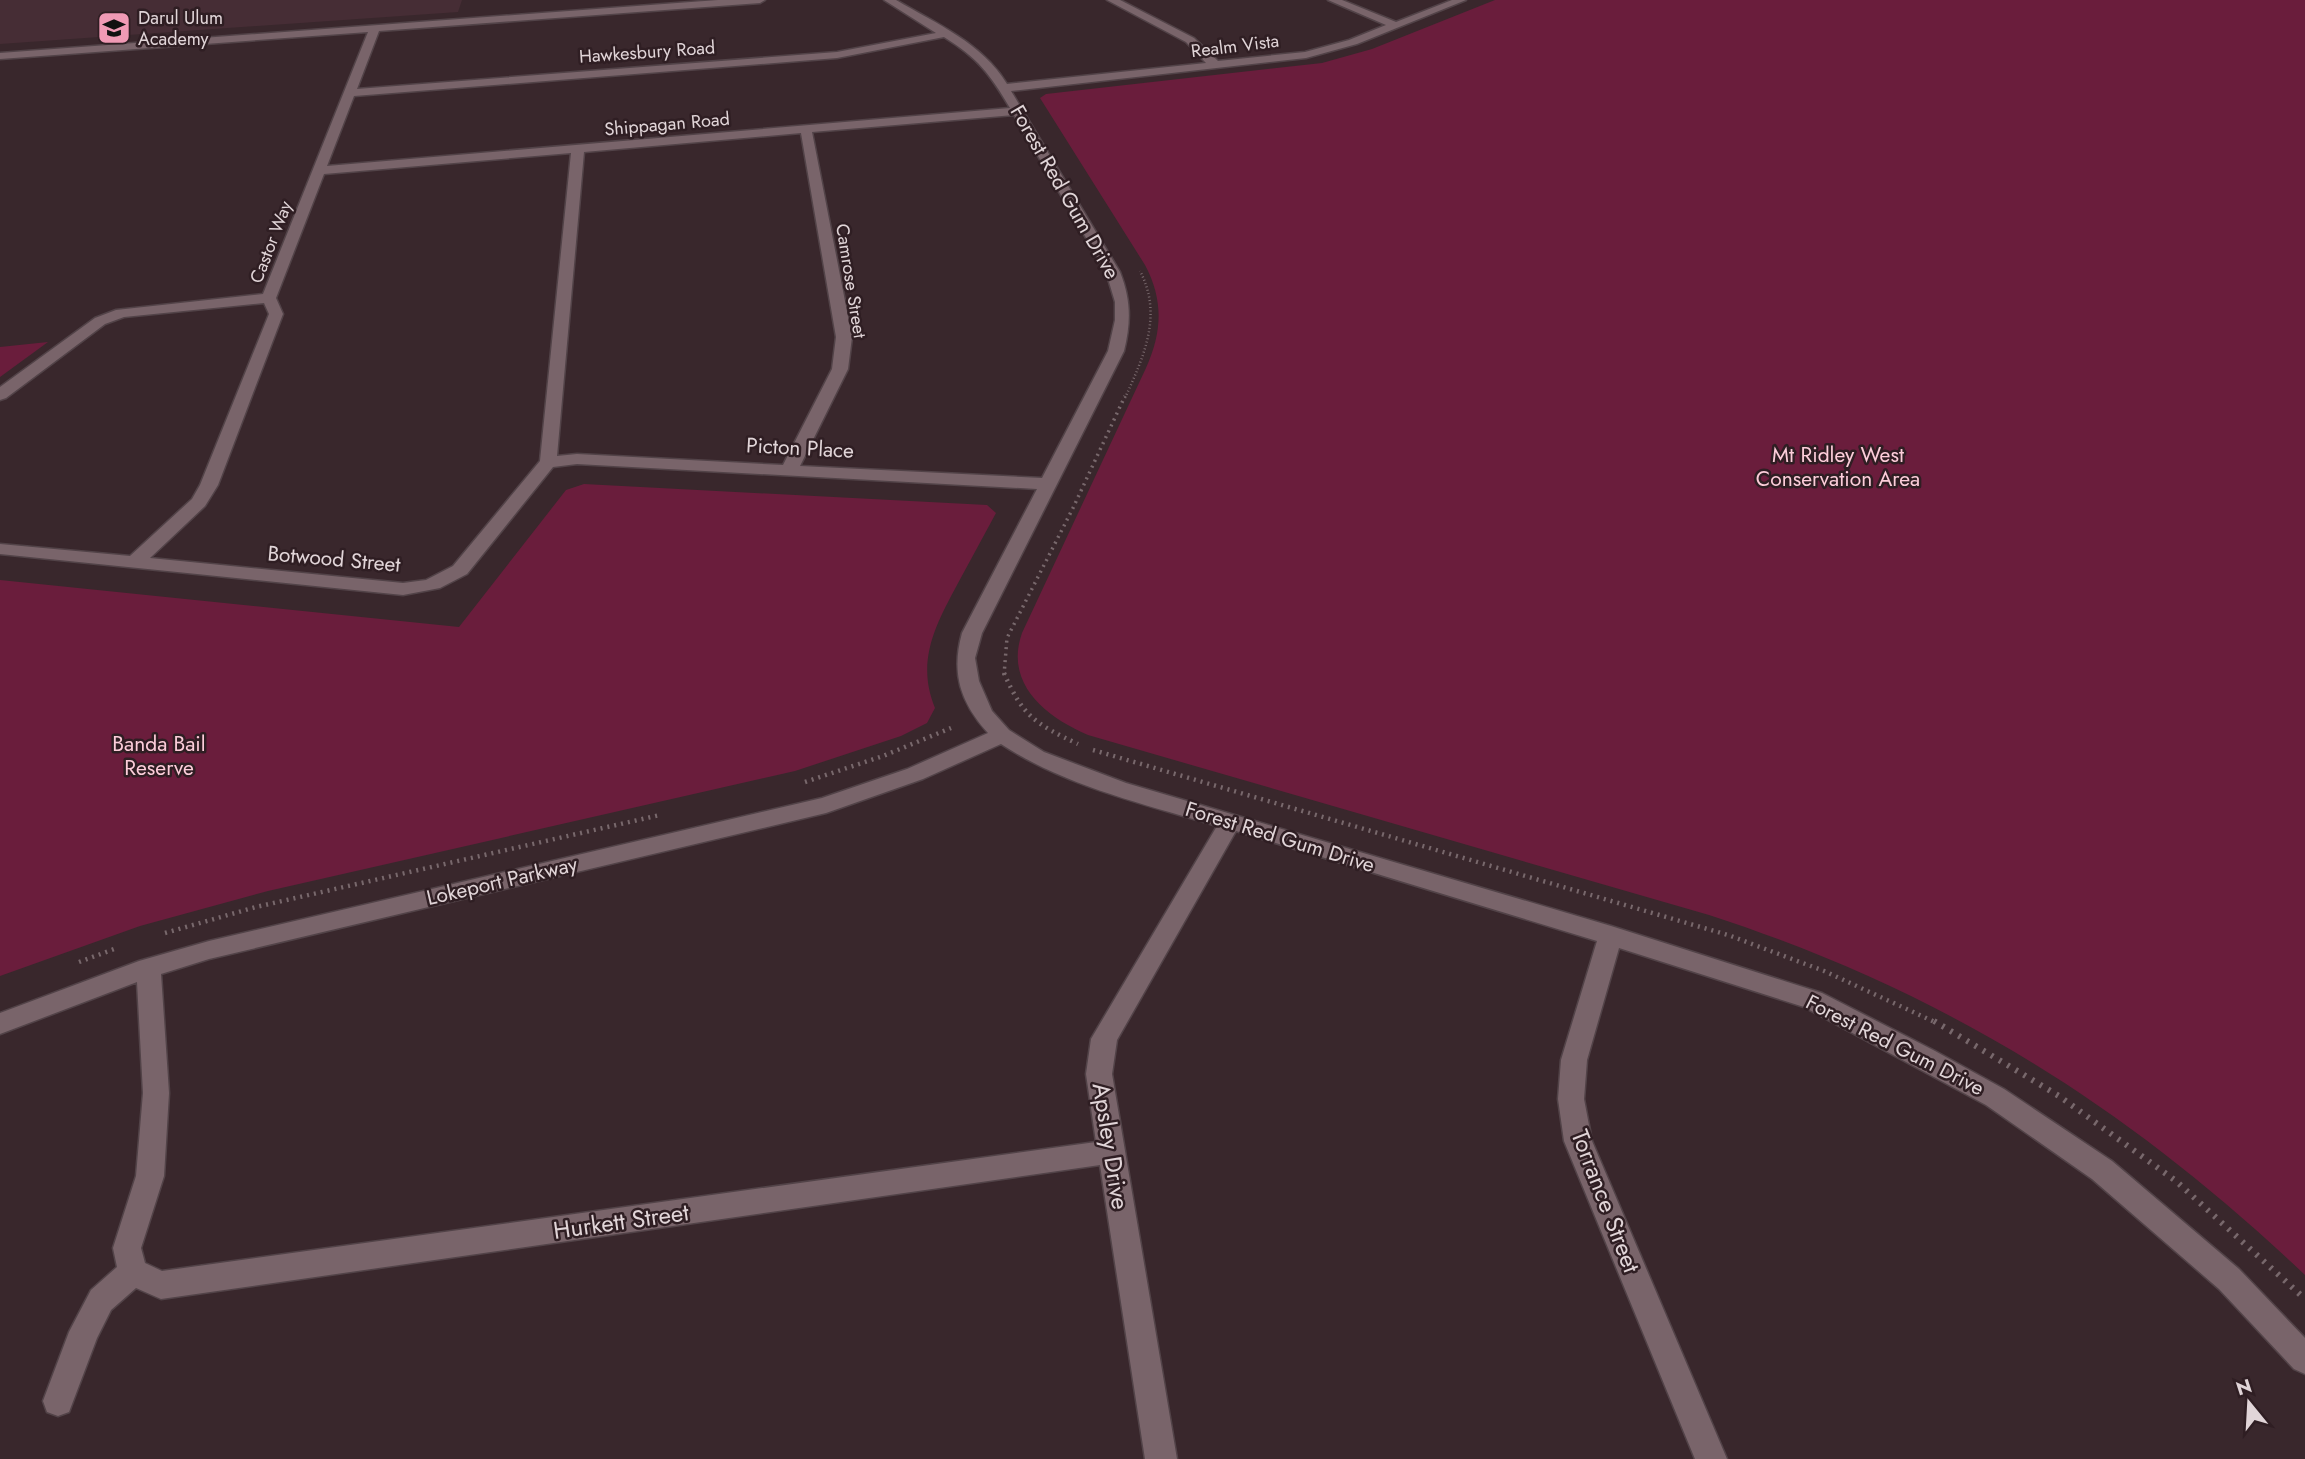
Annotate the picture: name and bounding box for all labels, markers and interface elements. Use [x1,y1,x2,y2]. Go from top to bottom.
place label: Darul Ulum Academy [138,5,223,52]
school or university icon: Darul Ulum Academy [95,9,133,47]
street label: Realm Vista [1190,28,1280,64]
street label: Hawkesbury Road [578,34,716,70]
street label: Forest Red Gum Drive [1003,99,1127,285]
street label: Shippagan Road [603,106,731,142]
street label: Castor Way [243,197,299,287]
street label: Camrose Street [829,222,873,341]
street label: Picton Place [745,430,855,466]
park label: Mt Ridley West Conservation Area [1756,440,1920,494]
street label: Botwood Street [266,538,402,580]
park label: Banda Bail Reserve [112,729,206,783]
street label: Forest Red Gum Drive [1182,794,1378,880]
street label: Lokeport Parkway [424,849,581,913]
street label: Forest Red Gum Drive [1801,987,1989,1103]
street label: Apsley Drive [1084,1080,1138,1212]
street label: Torrance Street [1563,1124,1649,1278]
street label: Hurkett Street [551,1194,691,1248]
north arrow [2214,1368,2284,1438]
text: N [2233,1372,2255,1402]

